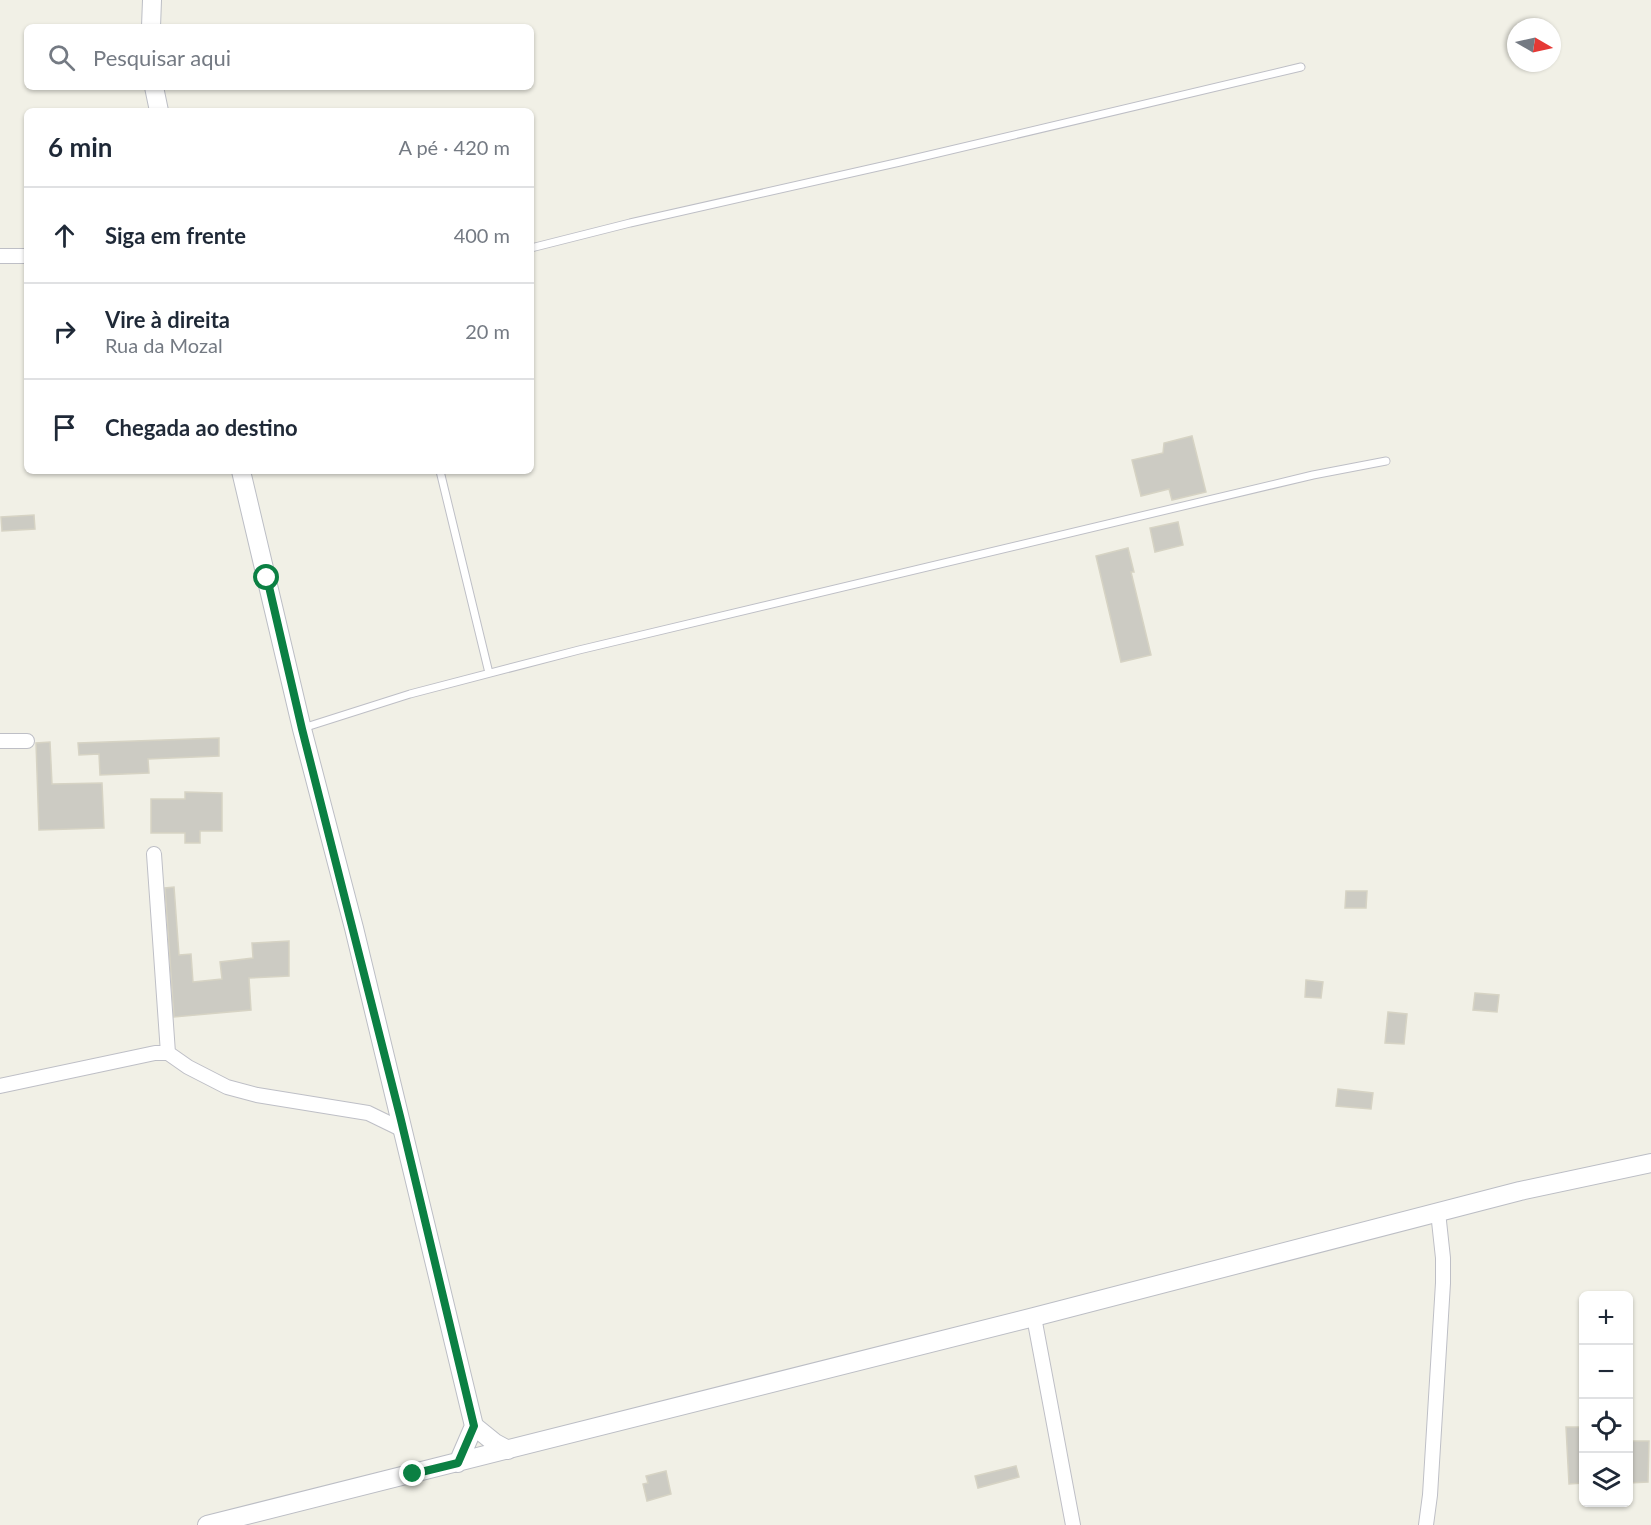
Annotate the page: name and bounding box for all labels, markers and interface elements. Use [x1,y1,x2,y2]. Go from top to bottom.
north arrow [1507,18,1561,72]
search box [24,24,534,90]
icon: search [45,41,78,74]
text: Pesquisar aqui [93,44,231,71]
text: 6 min [48,131,112,163]
text: A pé · 420 m [398,135,510,159]
icon: ahead [48,219,81,252]
text: Siga em frente [105,222,246,249]
text: 400 m [454,223,510,247]
text: Vire à direita [105,306,230,333]
icon: right [48,315,81,348]
text: 20 m [465,319,510,343]
text: Rua da Mozal [105,333,223,357]
icon: arrive [48,411,81,444]
text: Chegada ao destino [105,414,298,441]
route start [253,564,279,590]
map controls [1579,1291,1633,1507]
button: + [1579,1291,1633,1345]
button: − [1579,1345,1633,1399]
button: locate [1579,1399,1633,1453]
button: layers [1579,1453,1633,1507]
route end [399,1460,425,1486]

